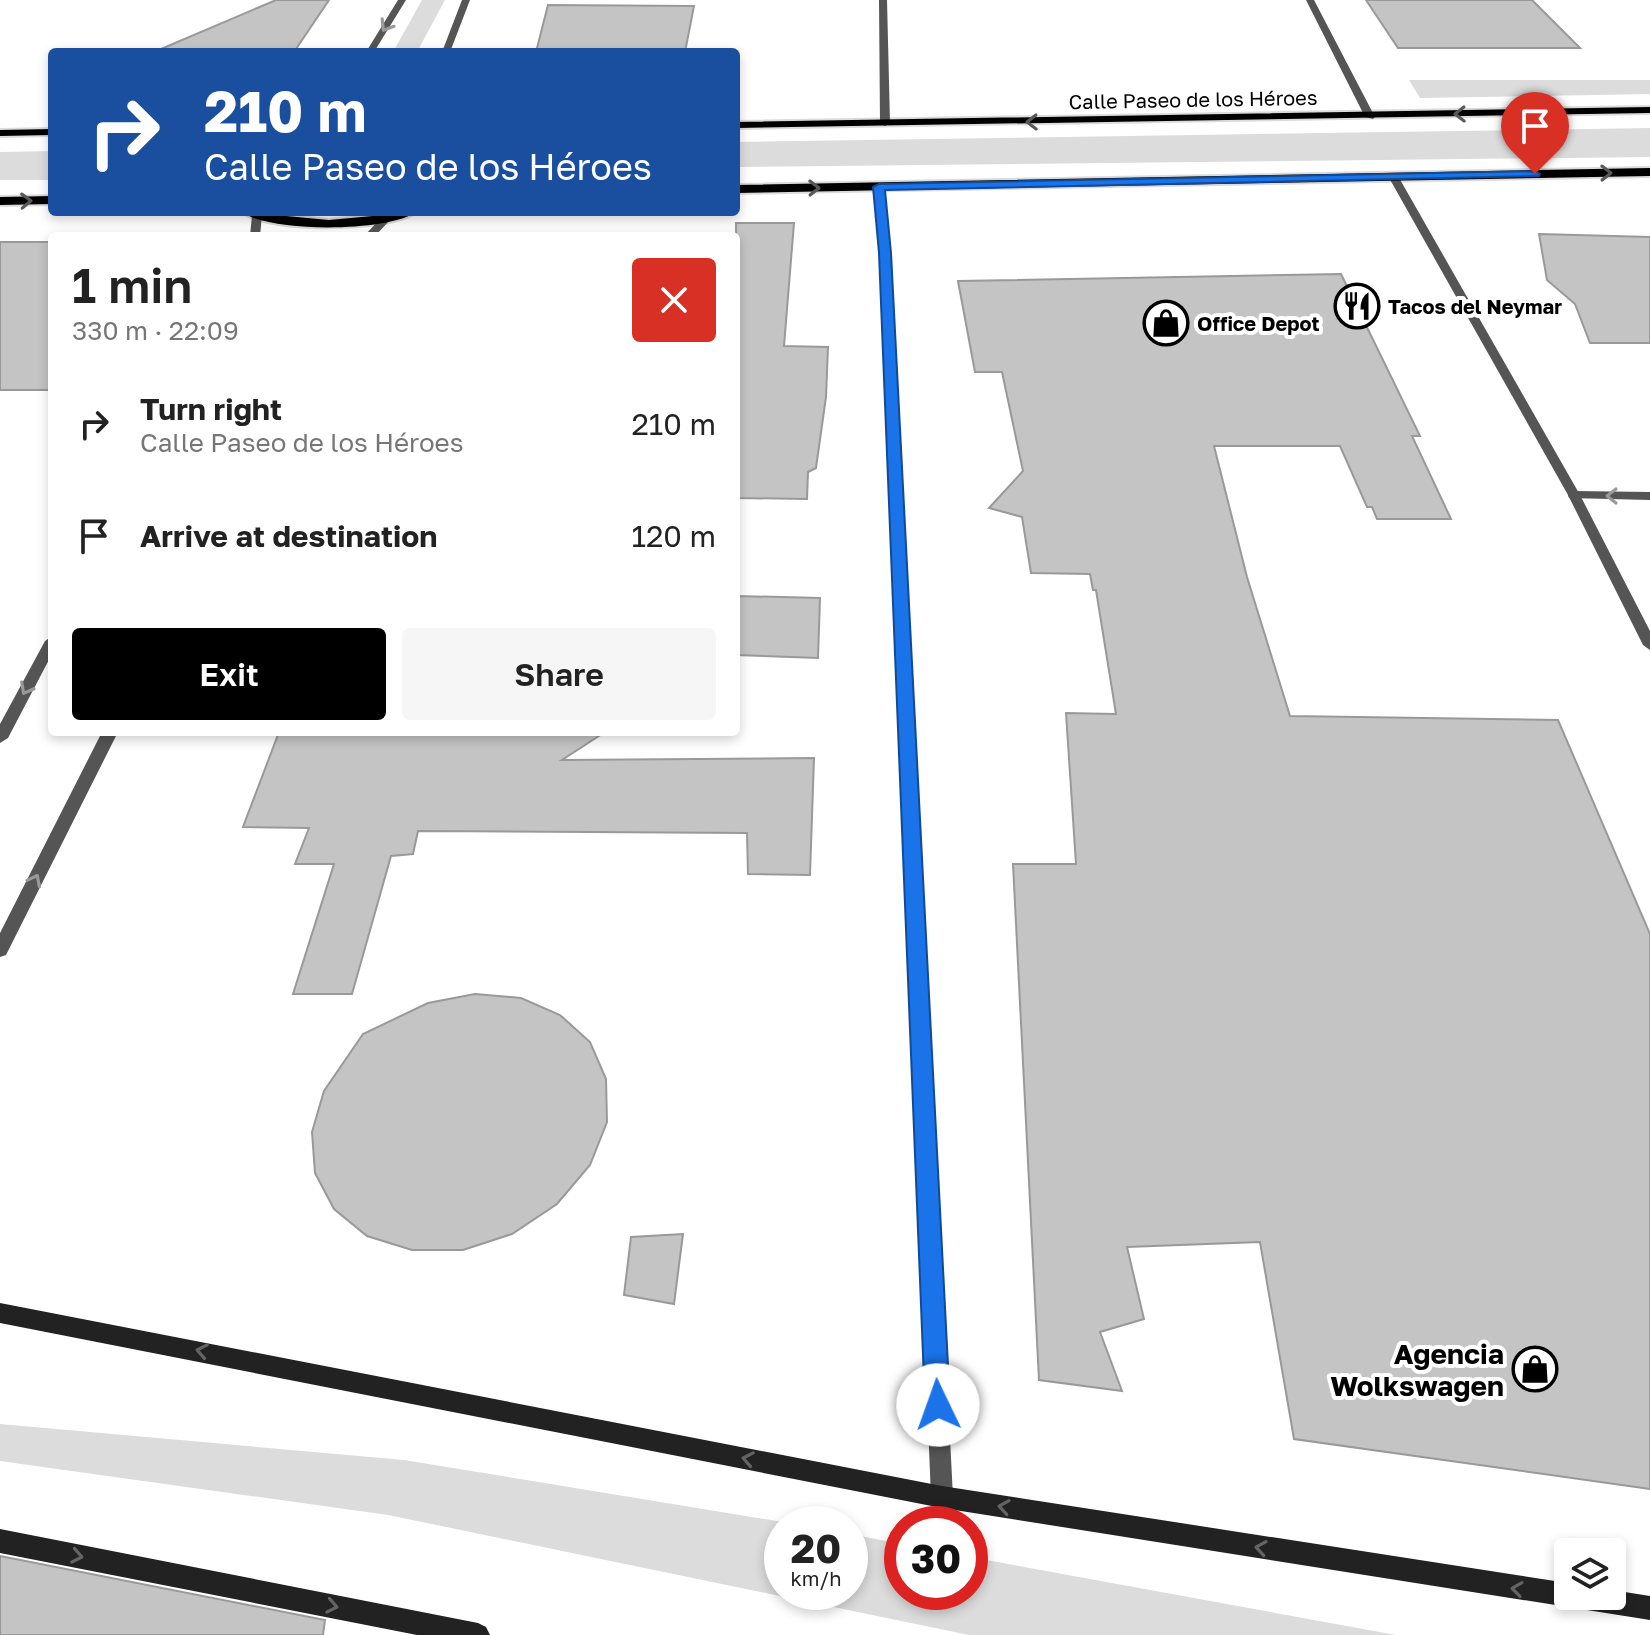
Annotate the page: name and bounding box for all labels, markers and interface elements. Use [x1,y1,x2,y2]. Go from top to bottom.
one-way arrow [380,17,395,32]
text: 210 m [204,77,366,144]
icon: right [72,80,176,184]
street label: Calle Paseo de los Héroes [1068,85,1318,113]
pin [1501,92,1569,174]
icon: arrive [1513,104,1557,148]
one-way arrow [1453,106,1466,123]
one-way arrow [1025,113,1038,130]
text: Calle Paseo de los Héroes [204,145,652,188]
one-way arrow [1600,164,1613,182]
one-way arrow [808,179,821,197]
one-way arrow [20,192,33,209]
text: 1 min [72,256,192,314]
button: close [632,258,716,342]
restaurant icon: Tacos del Neymar [1333,282,1381,330]
place label: Tacos del Neymar [1388,294,1562,318]
shop icon: Office Depot [1142,299,1190,347]
place label: Office Depot [1197,311,1319,335]
text: 330 m · 22:09 [72,315,239,346]
text: Turn right [140,391,282,427]
icon: right [72,402,116,446]
text: 210 m [631,406,716,442]
text: Calle Paseo de los Héroes [140,427,463,458]
one-way arrow [1605,487,1618,504]
icon: arrive [72,514,116,558]
text: Arrive at destination [140,518,437,554]
text: 120 m [631,518,716,554]
button: Exit [72,628,386,720]
button: Share [402,628,716,720]
one-way arrow [21,681,36,696]
one-way arrow [26,874,41,889]
place label: Agencia Wolkswagen [1330,1337,1504,1402]
one-way arrow [195,1344,209,1361]
shop icon: Agencia Wolkswagen [1511,1345,1559,1393]
position arrow [896,1363,980,1447]
one-way arrow [742,1451,756,1468]
one-way arrow [997,1499,1011,1516]
speed limit sign: 30 [884,1506,988,1610]
text: 20 [791,1524,841,1572]
map controls [1554,1538,1626,1610]
button: layers [1554,1538,1626,1610]
one-way arrow [1254,1540,1267,1557]
one-way arrow [70,1546,83,1563]
text: km/h [791,1566,841,1590]
one-way arrow [1511,1581,1524,1598]
one-way arrow [324,1597,338,1614]

